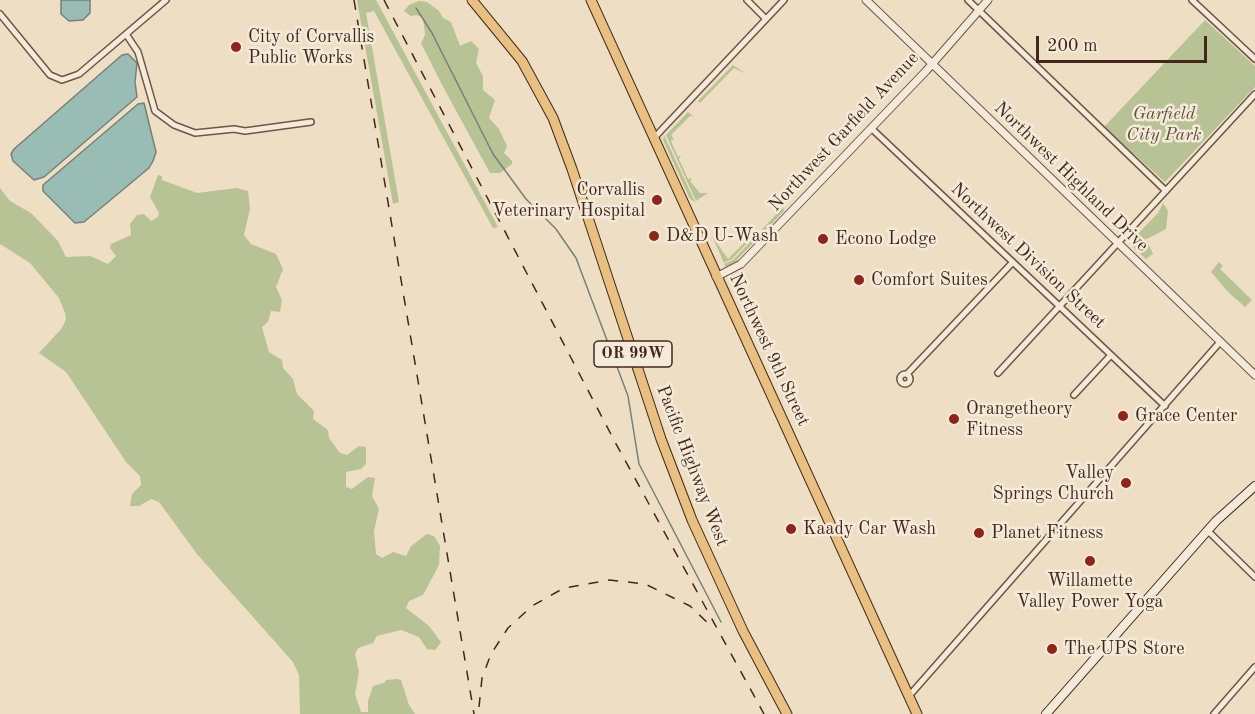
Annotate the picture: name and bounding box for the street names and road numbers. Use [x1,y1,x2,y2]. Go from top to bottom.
street label: Northwest Garfield Avenue [764,48,924,216]
street label: Northwest Highland Drive [989,98,1153,256]
street label: Northwest Division Street [946,178,1110,334]
street label: Northwest 9th Street [724,270,814,430]
road number: OR 99W [594,341,672,367]
street label: Pacific Highway West [651,383,733,549]

